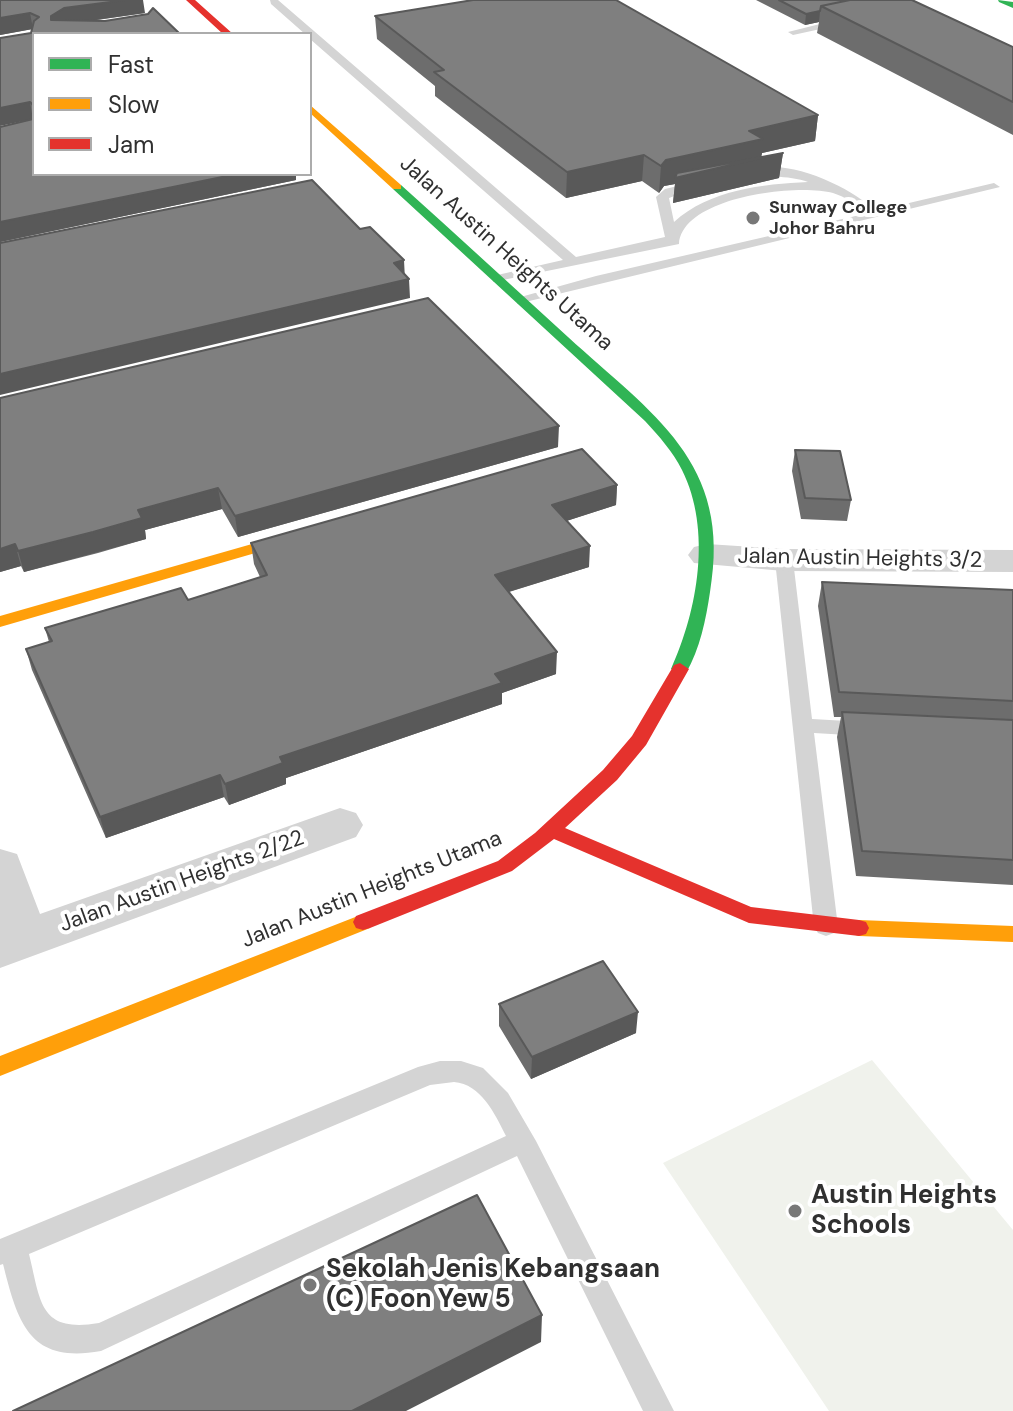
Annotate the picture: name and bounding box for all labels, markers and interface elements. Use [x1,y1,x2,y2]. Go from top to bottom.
legend [32,32,312,176]
text: Fast [108,49,154,80]
text: Slow [108,89,159,120]
text: Jam [108,129,154,160]
street label: Jalan Austin Heights Utama [394,151,618,357]
place label: Sunway College Johor Bahru [769,197,907,240]
marker: Sunway College Johor Bahru [744,209,762,227]
street label: Jalan Austin Heights 3/2 [737,544,983,574]
street label: Jalan Austin Heights 2/22 [56,825,308,939]
street label: Jalan Austin Heights Utama [238,826,506,954]
place label: Austin Heights Schools [811,1180,997,1242]
marker: Austin Heights Schools [786,1202,804,1220]
place label: Sekolah Jenis Kebangsaan (C) Foon Yew 5 [326,1254,660,1316]
marker: Sekolah Jenis Kebangsaan (C) Foon Yew 5 [301,1276,319,1294]

